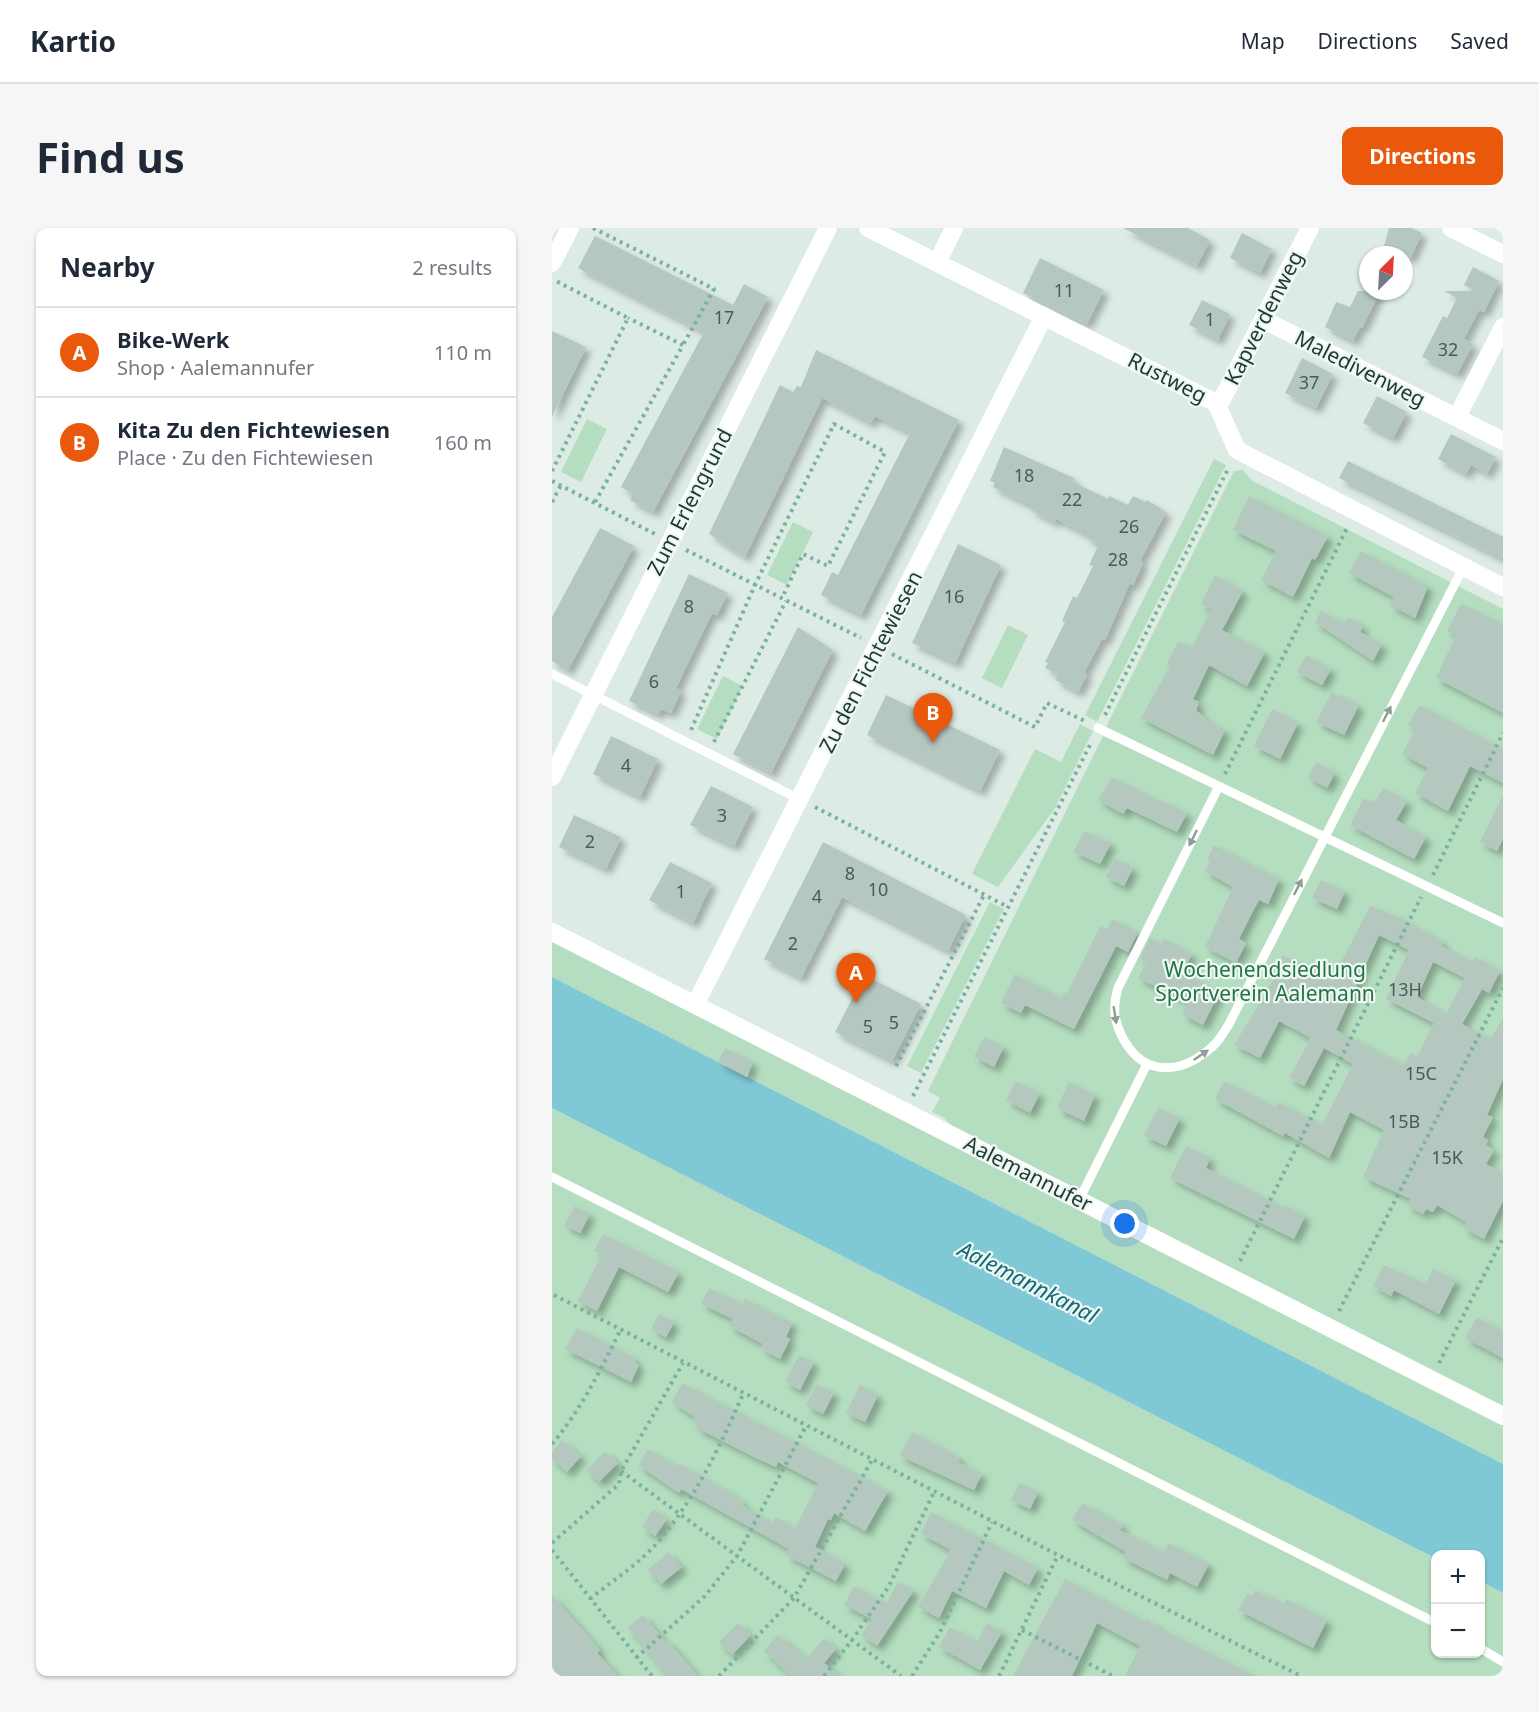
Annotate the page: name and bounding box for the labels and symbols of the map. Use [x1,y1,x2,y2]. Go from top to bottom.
street label: Kapverdenweg [1217,246,1309,389]
north arrow [1359,246,1413,300]
house number: 11 [1054,278,1074,302]
house number: 17 [714,305,734,329]
house number: 1 [1205,307,1215,331]
street label: Maledivenweg [1290,323,1431,413]
house number: 32 [1438,337,1458,361]
street label: Rustweg [1123,345,1212,409]
house number: 37 [1299,370,1319,394]
street label: Zum Erlengrund [640,423,738,580]
house number: 18 [1014,463,1034,487]
house number: 22 [1062,487,1082,511]
house number: 26 [1119,514,1139,538]
house number: 28 [1108,547,1128,571]
street label: Zu den Fichtewiesen [812,566,928,757]
house number: 16 [944,584,964,608]
house number: 8 [684,594,694,618]
house number: 6 [649,669,659,693]
pin: B [914,694,952,743]
one-way arrow [1382,705,1392,722]
house number: 4 [621,753,631,777]
house number: 3 [717,803,727,827]
house number: 2 [585,829,595,853]
one-way arrow [1188,829,1198,847]
house number: 8 [845,861,855,885]
house number: 10 [868,877,888,901]
house number: 1 [676,879,686,903]
one-way arrow [1293,879,1303,896]
house number: 4 [812,884,822,908]
house number: 2 [788,931,798,955]
pin: A [836,954,876,1003]
park label: Wochenendsiedlung Sportverein Aalemann [1155,955,1375,1007]
house number: 13H [1388,977,1422,1001]
one-way arrow [1111,1005,1120,1024]
house number: 5 [889,1010,899,1034]
house number: 5 [863,1014,873,1038]
one-way arrow [1193,1049,1209,1061]
house number: 15C [1405,1061,1437,1085]
house number: 15B [1388,1109,1420,1133]
street label: Aalemannufer [959,1129,1098,1218]
house number: 15K [1431,1145,1464,1169]
your location [1110,1209,1139,1238]
water label: Aalemannkanal [952,1232,1105,1330]

